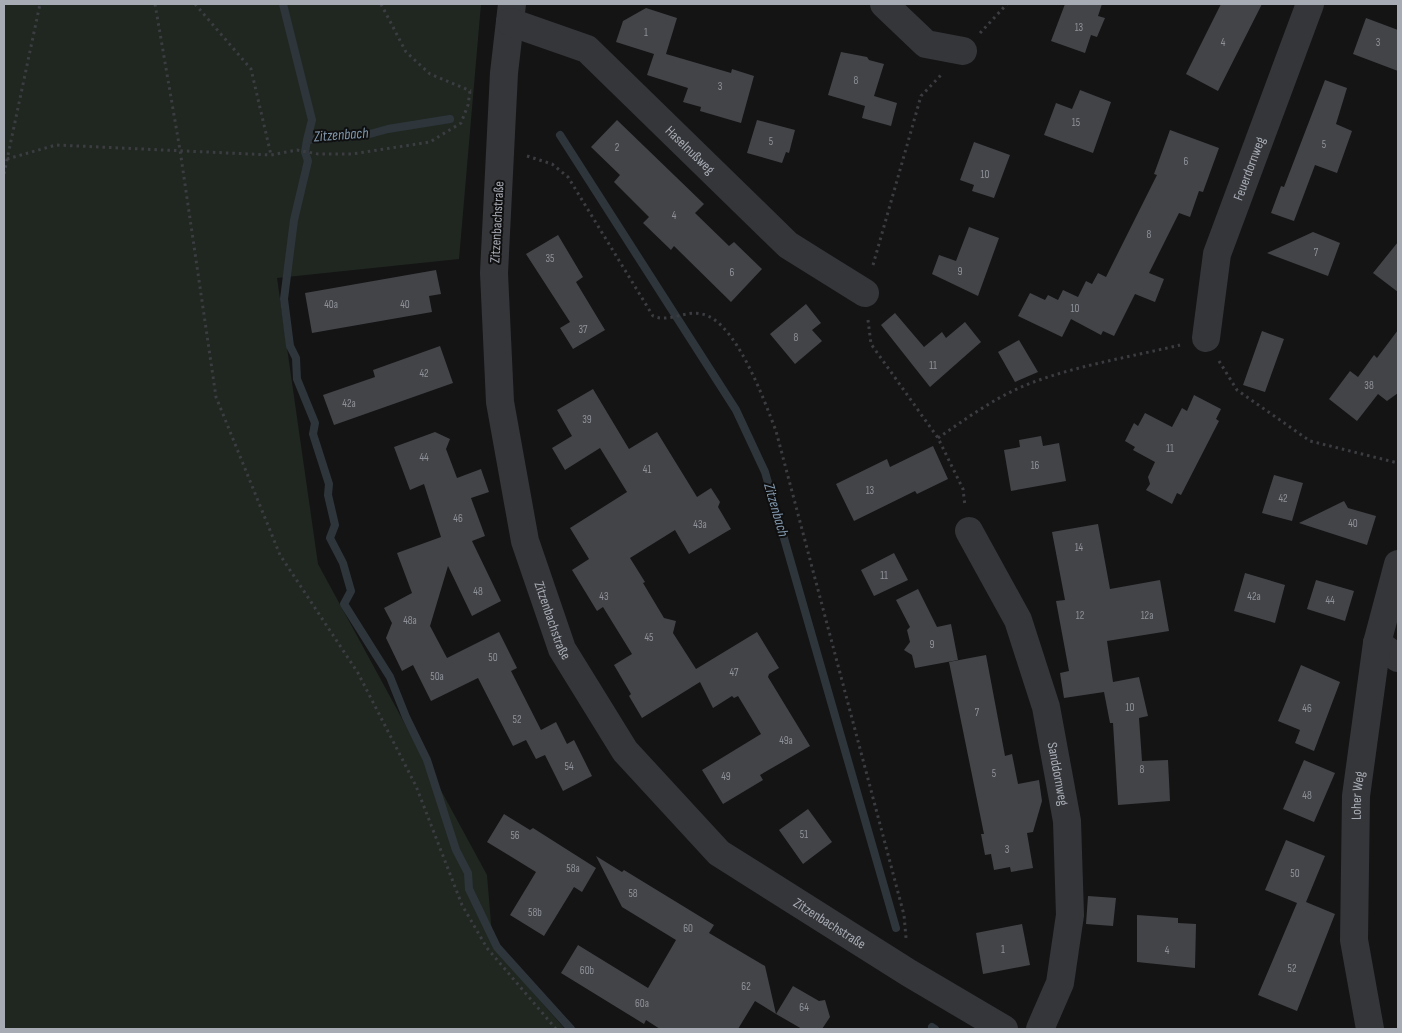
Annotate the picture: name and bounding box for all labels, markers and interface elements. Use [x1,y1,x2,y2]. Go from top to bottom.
house number: 13 [1075,21,1084,34]
house number: 1 [644,26,648,39]
house number: 4 [1221,36,1226,49]
house number: 3 [1376,36,1381,49]
house number: 8 [854,74,859,87]
house number: 3 [718,80,723,93]
house number: 15 [1072,116,1080,129]
street label: Haselnußweg [662,122,719,178]
water label: Zitzenbach [312,124,369,146]
street label: Feuerdornweg [1229,134,1269,203]
house number: 5 [769,135,773,148]
house number: 5 [1322,138,1326,151]
house number: 2 [615,141,620,154]
house number: 6 [1184,155,1189,168]
house number: 10 [981,168,989,181]
street label: Zitzenbachstraße [486,181,508,263]
house number: 4 [672,209,677,222]
house number: 8 [1147,228,1152,241]
house number: 7 [1314,246,1319,259]
house number: 35 [545,252,555,265]
house number: 9 [958,265,963,278]
house number: 6 [730,266,735,279]
house number: 40a [324,298,338,311]
house number: 40 [400,298,410,311]
house number: 10 [1071,302,1079,315]
house number: 37 [578,323,588,336]
house number: 8 [794,331,799,344]
house number: 11 [929,359,937,372]
house number: 42 [419,367,429,380]
house number: 38 [1364,379,1374,392]
house number: 42a [342,397,356,410]
house number: 39 [582,413,592,426]
house number: 11 [1166,442,1174,455]
house number: 44 [419,451,429,464]
house number: 16 [1031,459,1040,472]
house number: 41 [643,463,651,476]
water label: Zitzenbach [759,480,793,539]
house number: 13 [866,484,875,497]
house number: 42 [1278,492,1288,505]
house number: 46 [453,512,463,525]
house number: 40 [1348,517,1358,530]
house number: 43a [693,518,707,531]
house number: 14 [1075,541,1084,554]
house number: 11 [880,569,888,582]
street label: Zitzenbachstraße [531,579,575,663]
house number: 48 [473,585,483,598]
house number: 43 [599,590,609,603]
house number: 42a [1247,590,1261,603]
house number: 44 [1325,594,1335,607]
house number: 12 [1076,609,1085,622]
house number: 12a [1141,609,1153,622]
house number: 48a [403,614,417,627]
house number: 45 [644,631,654,644]
house number: 9 [930,638,935,651]
house number: 50 [488,651,498,664]
house number: 47 [730,666,739,679]
house number: 50a [430,670,444,683]
house number: 10 [1126,701,1134,714]
house number: 46 [1302,702,1312,715]
house number: 7 [975,706,980,719]
house number: 52 [513,713,522,726]
house number: 49a [779,734,793,747]
street label: Sanddornweg [1044,741,1073,807]
house number: 54 [564,760,574,773]
house number: 8 [1140,763,1145,776]
house number: 5 [992,767,996,780]
house number: 49 [721,770,731,783]
street label: Loher Weg [1347,770,1368,820]
house number: 48 [1302,789,1312,802]
house number: 51 [800,828,808,841]
house number: 56 [510,829,520,842]
house number: 3 [1005,843,1010,856]
house number: 58a [566,862,580,875]
house number: 50 [1290,867,1300,880]
house number: 58 [628,887,638,900]
street label: Zitzenbachstraße [791,894,869,952]
house number: 58b [528,906,542,919]
house number: 60 [683,922,693,935]
house number: 1 [1001,943,1005,956]
house number: 4 [1165,944,1170,957]
house number: 52 [1288,962,1297,975]
house number: 60b [580,964,595,977]
house number: 62 [741,980,751,993]
house number: 60a [635,997,649,1010]
house number: 64 [799,1001,809,1014]

